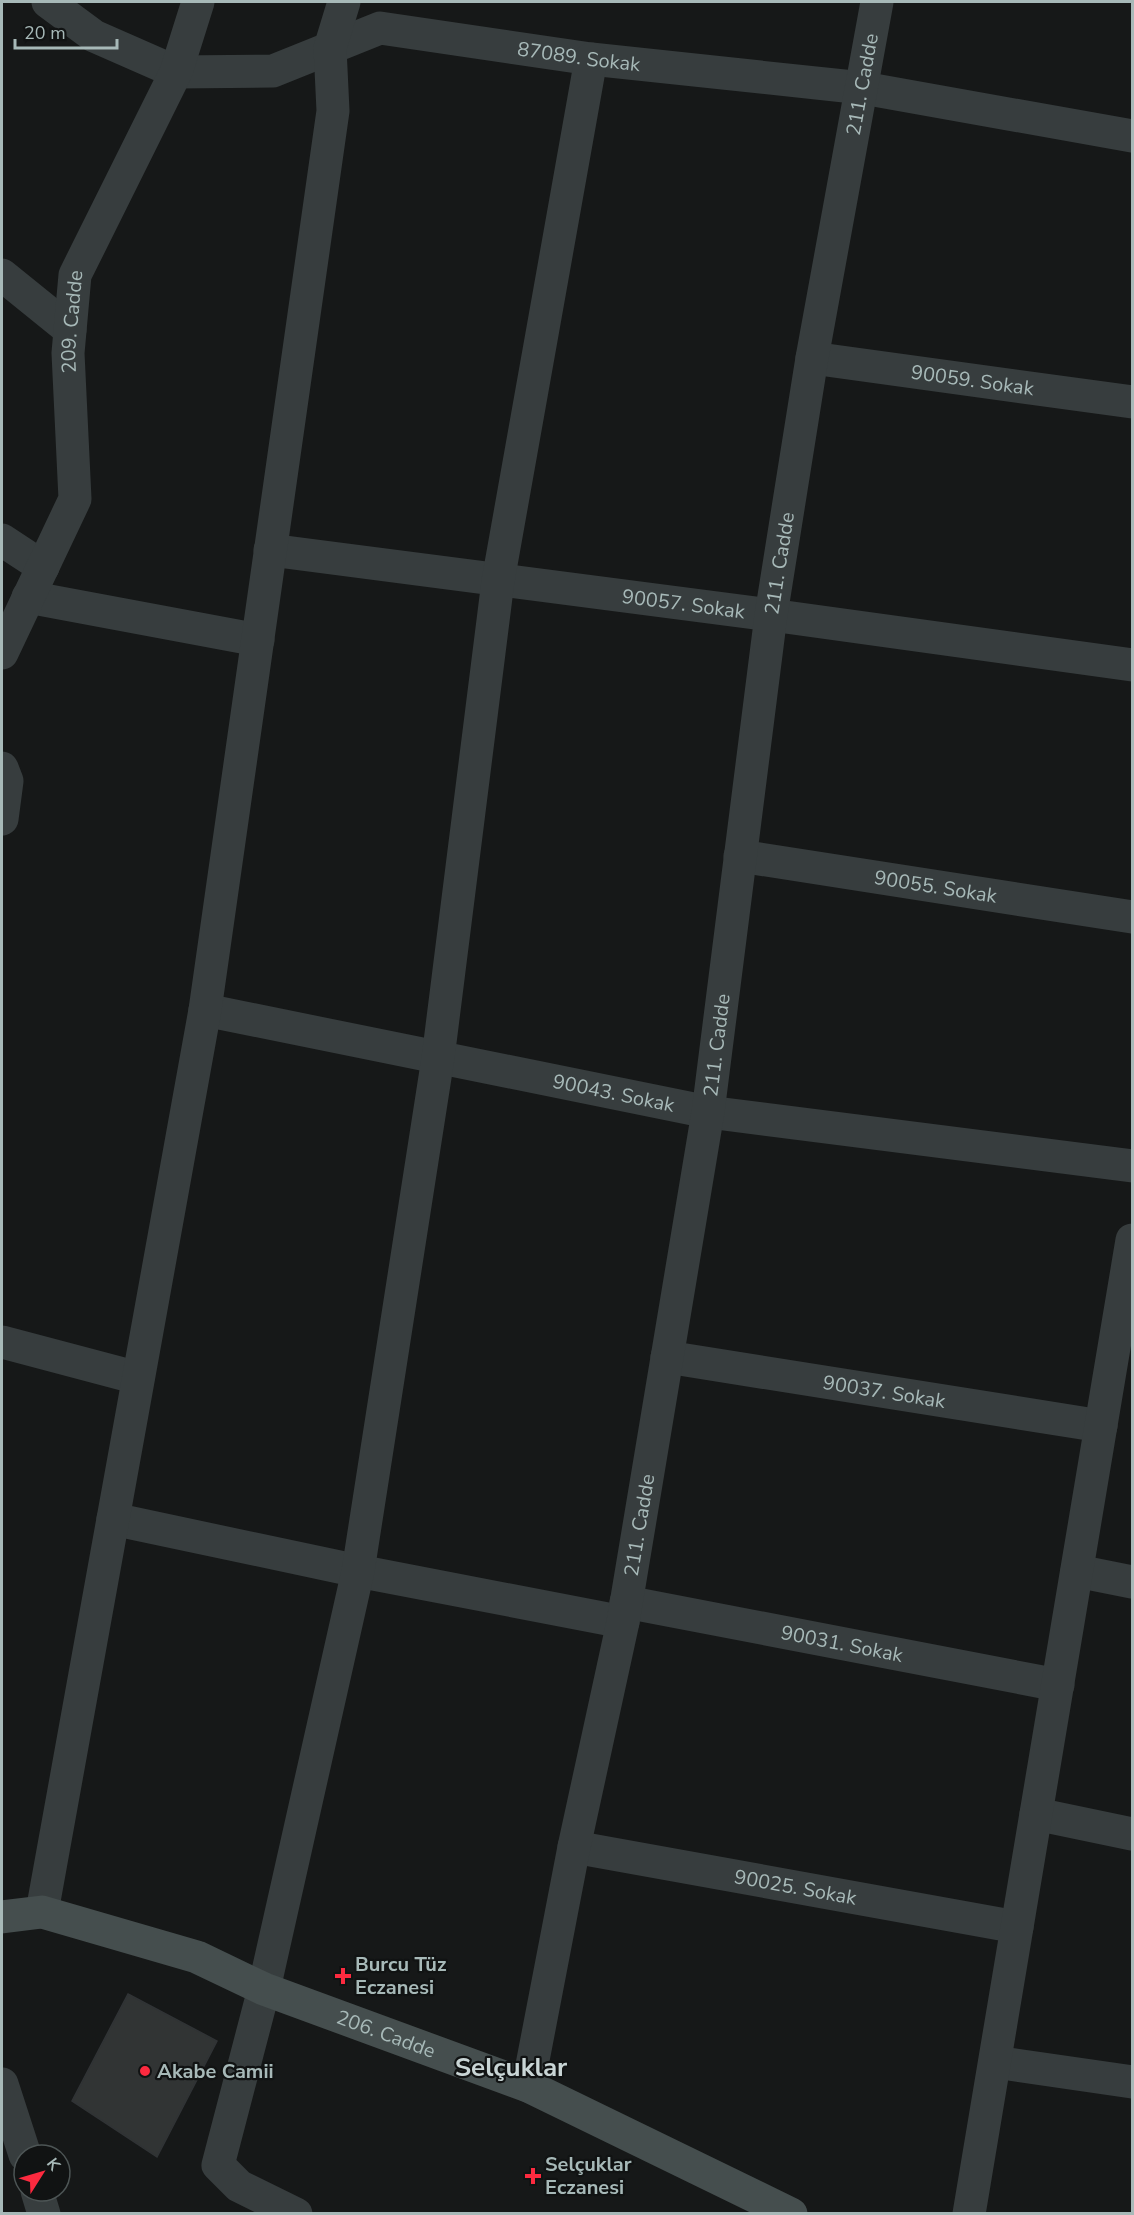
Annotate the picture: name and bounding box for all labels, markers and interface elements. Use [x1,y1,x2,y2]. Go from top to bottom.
scale bar [15,12,117,50]
text: 20 m [24,21,66,45]
street label: 211. Cadde [840,31,885,138]
street label: 87089. Sokak [516,35,643,78]
street label: 209. Cadde [55,269,89,374]
street label: 90059. Sokak [909,359,1037,402]
street label: 211. Cadde [758,510,801,617]
street label: 90057. Sokak [620,583,748,626]
street label: 90055. Sokak [872,864,1000,910]
street label: 211. Cadde [697,992,737,1098]
street label: 90043. Sokak [550,1068,678,1119]
street label: 90037. Sokak [821,1369,948,1415]
street label: 211. Cadde [618,1472,661,1578]
street label: 90031. Sokak [779,1619,906,1669]
street label: 90025. Sokak [732,1863,860,1912]
place label: Burcu Tüz Eczanesi [355,1951,446,2001]
marker: Burcu Tüz Eczanesi [336,1969,350,1983]
street label: 206. Cadde [333,2004,439,2065]
district label: Selçuklar [455,2050,568,2085]
place label: Akabe Camii [157,2058,274,2085]
marker: Akabe Camii [138,2064,152,2078]
north arrow [12,2143,72,2203]
place label: Selçuklar Eczanesi [545,2151,632,2201]
text: K [41,2154,66,2177]
marker: Selçuklar Eczanesi [526,2169,540,2183]

